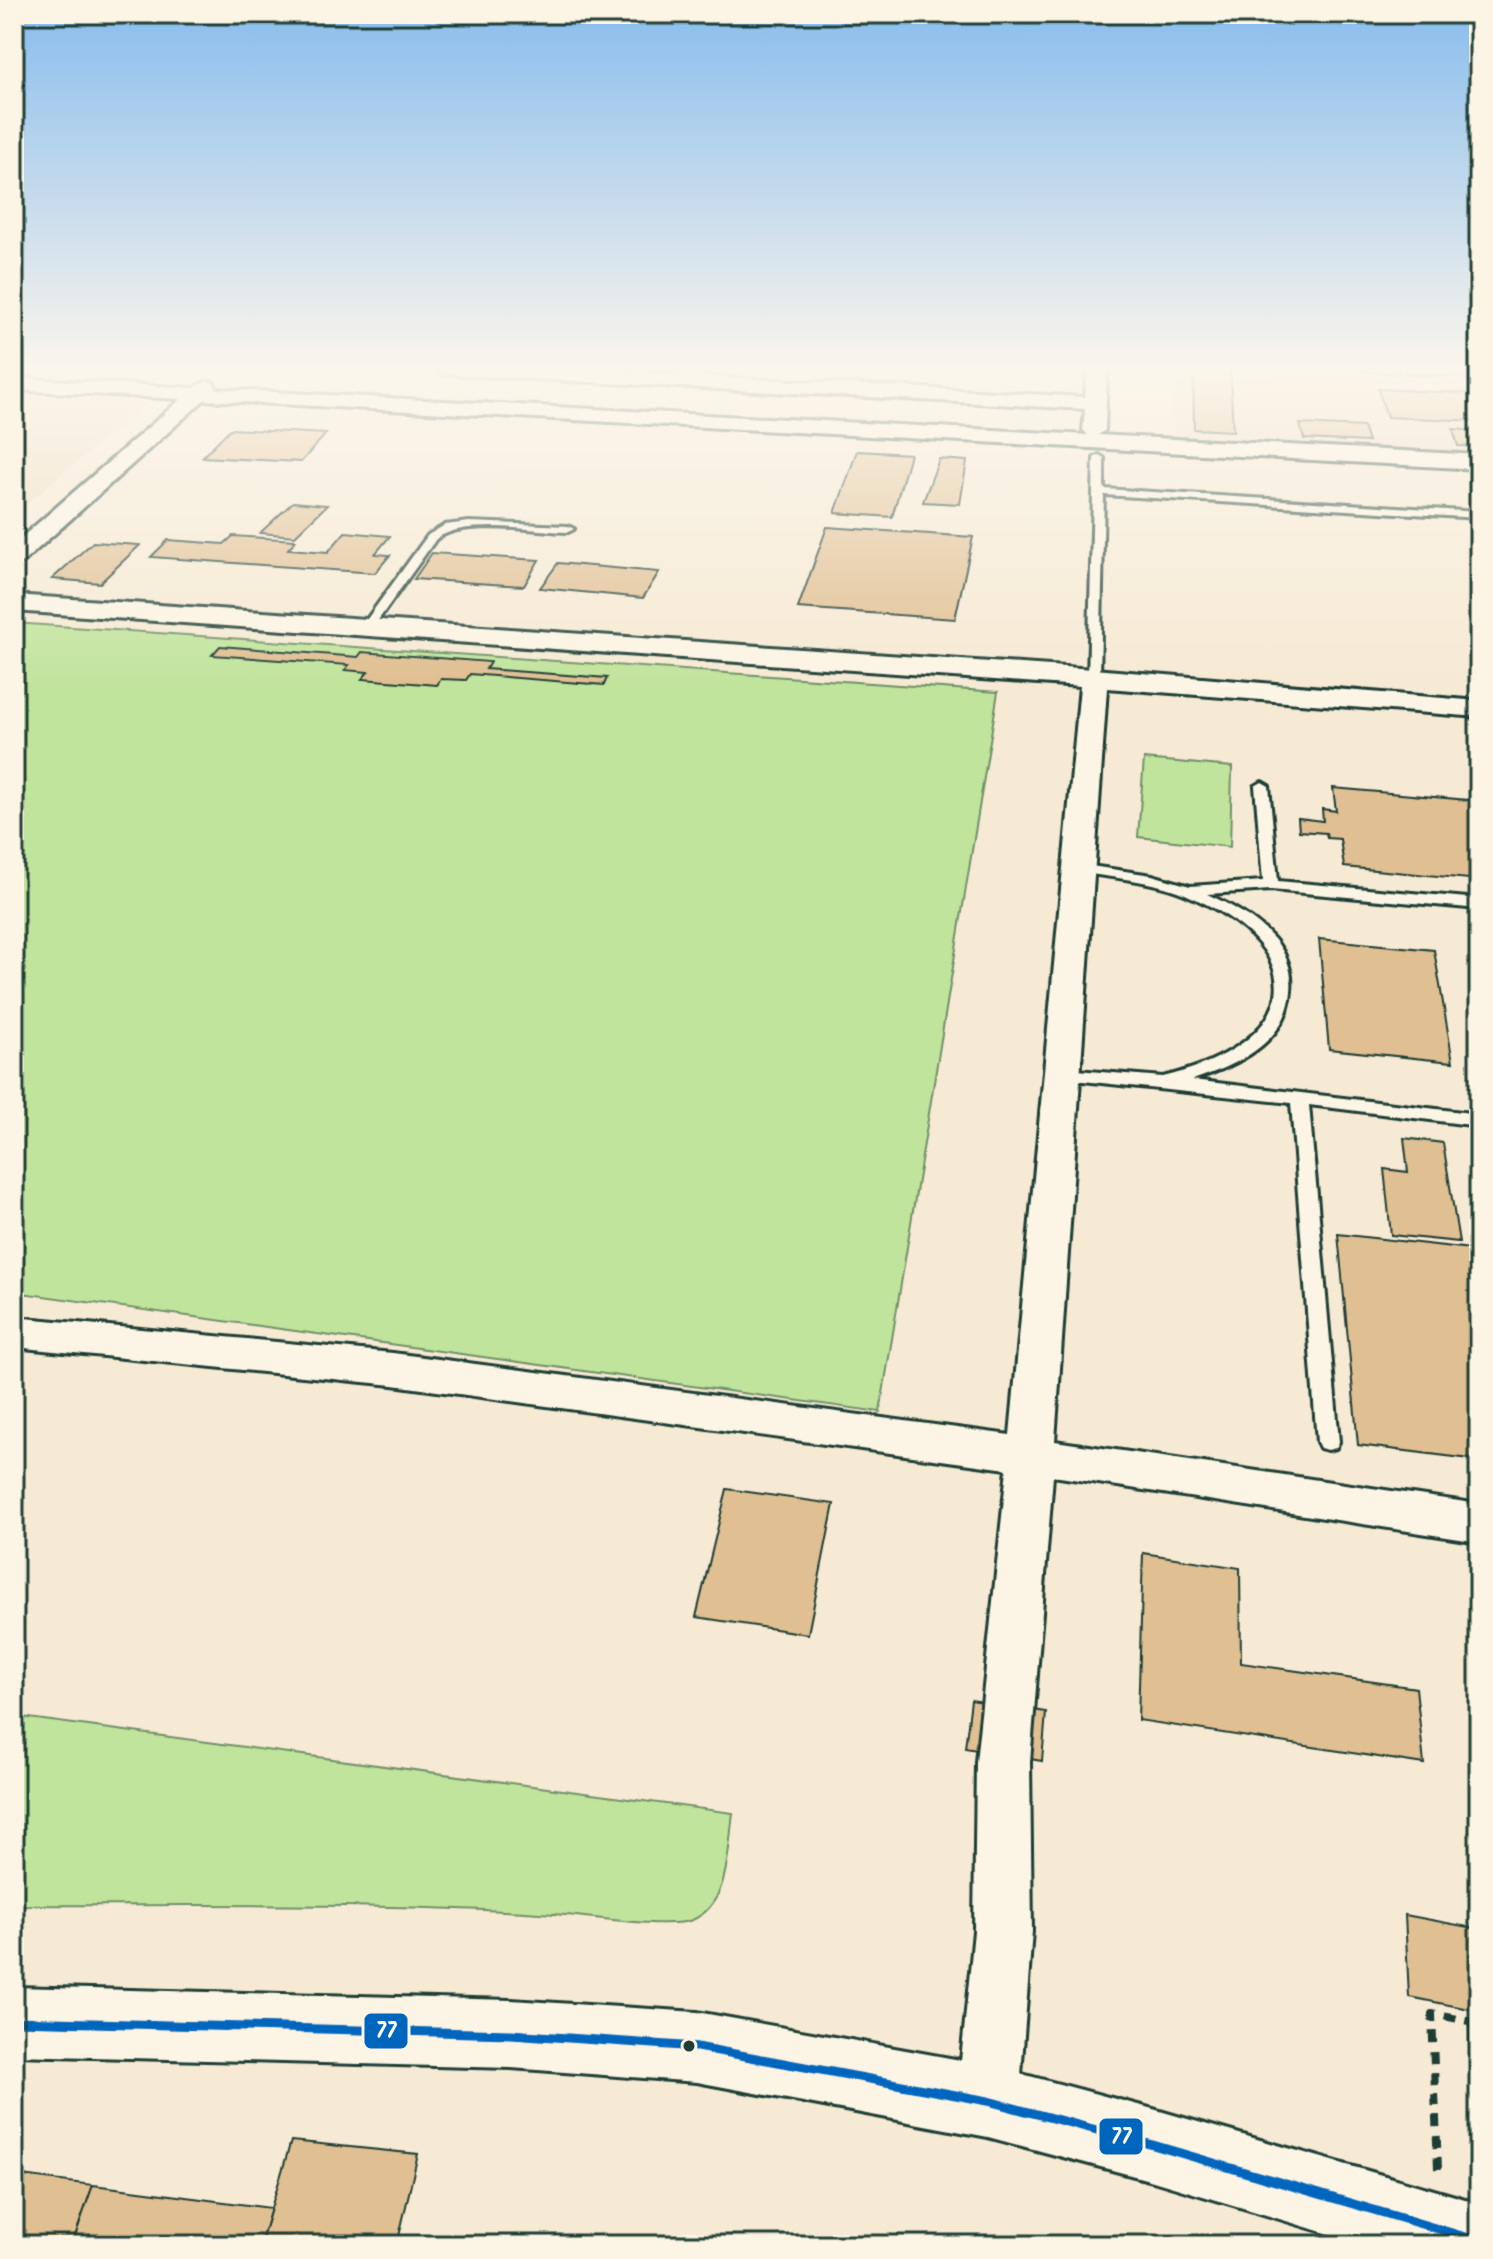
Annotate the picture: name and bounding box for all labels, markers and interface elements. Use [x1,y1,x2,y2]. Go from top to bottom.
line badge: 77 [363,2012,409,2050]
text: 77 [376,2015,397,2050]
unlabelled marker [681,2038,697,2054]
line badge: 77 [1098,2117,1144,2156]
text: 77 [1111,2121,1132,2156]

